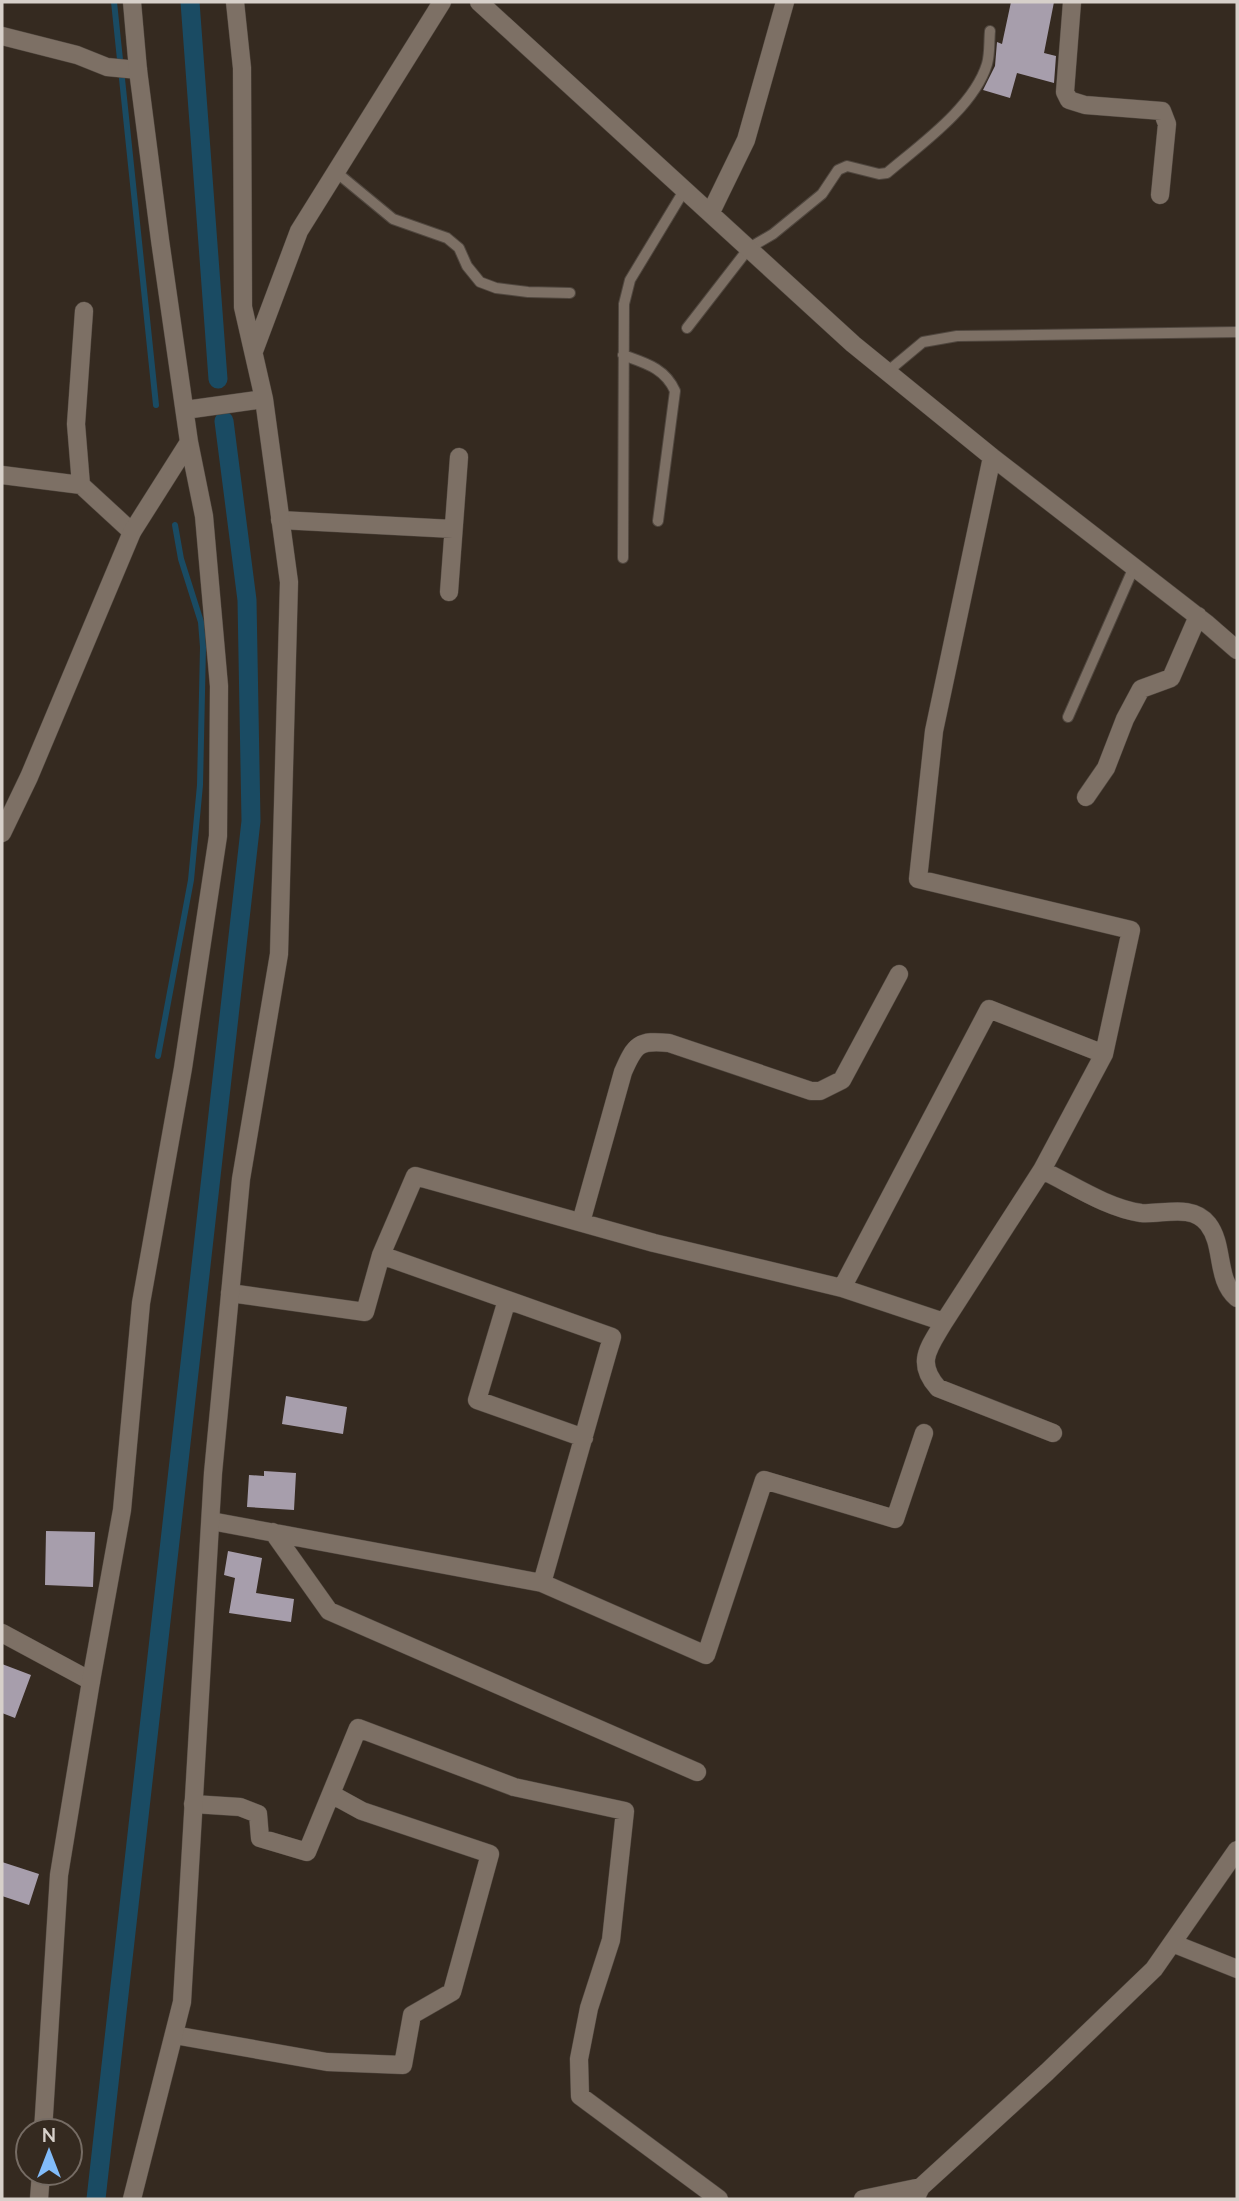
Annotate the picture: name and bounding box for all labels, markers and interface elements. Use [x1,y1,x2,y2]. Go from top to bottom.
north arrow [14,2117,84,2187]
text: N [42,2123,56,2147]

